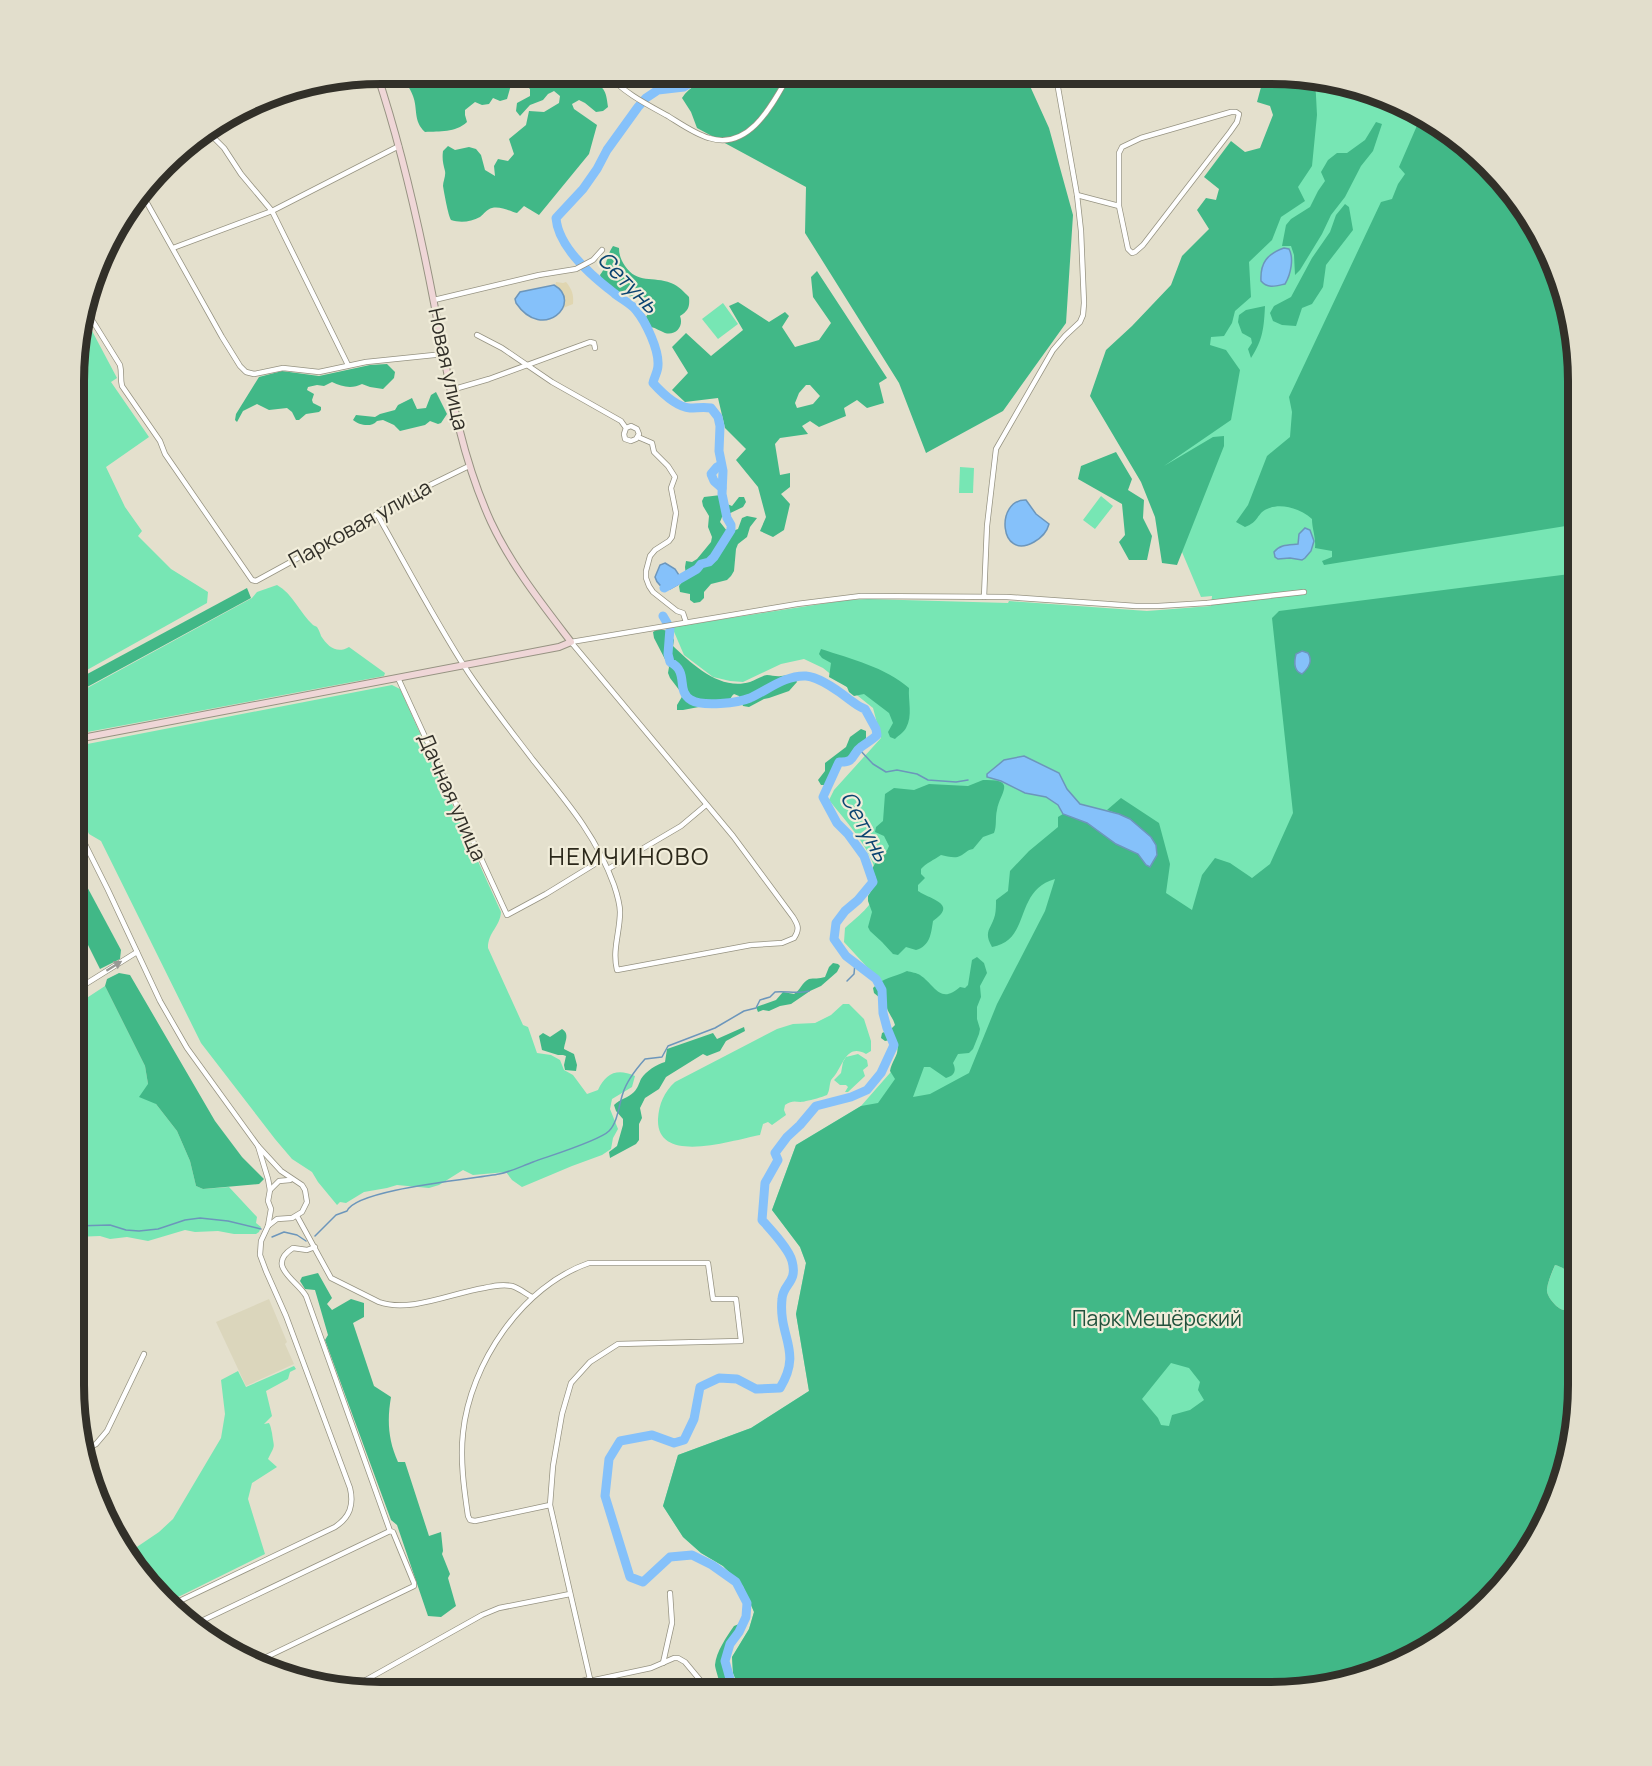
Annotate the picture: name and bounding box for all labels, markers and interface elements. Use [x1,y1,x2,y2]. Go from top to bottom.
water label: Сетунь [591,244,666,321]
street label: Новая улица [422,305,476,433]
street label: Парковая улица [283,472,436,574]
street label: Дачная улица [412,728,494,865]
water label: Сетунь [833,786,897,868]
district label: НЕМЧИНОВО [548,839,710,872]
one-way arrow [106,961,122,972]
park label: Парк Мещёрский [1072,1304,1242,1332]

